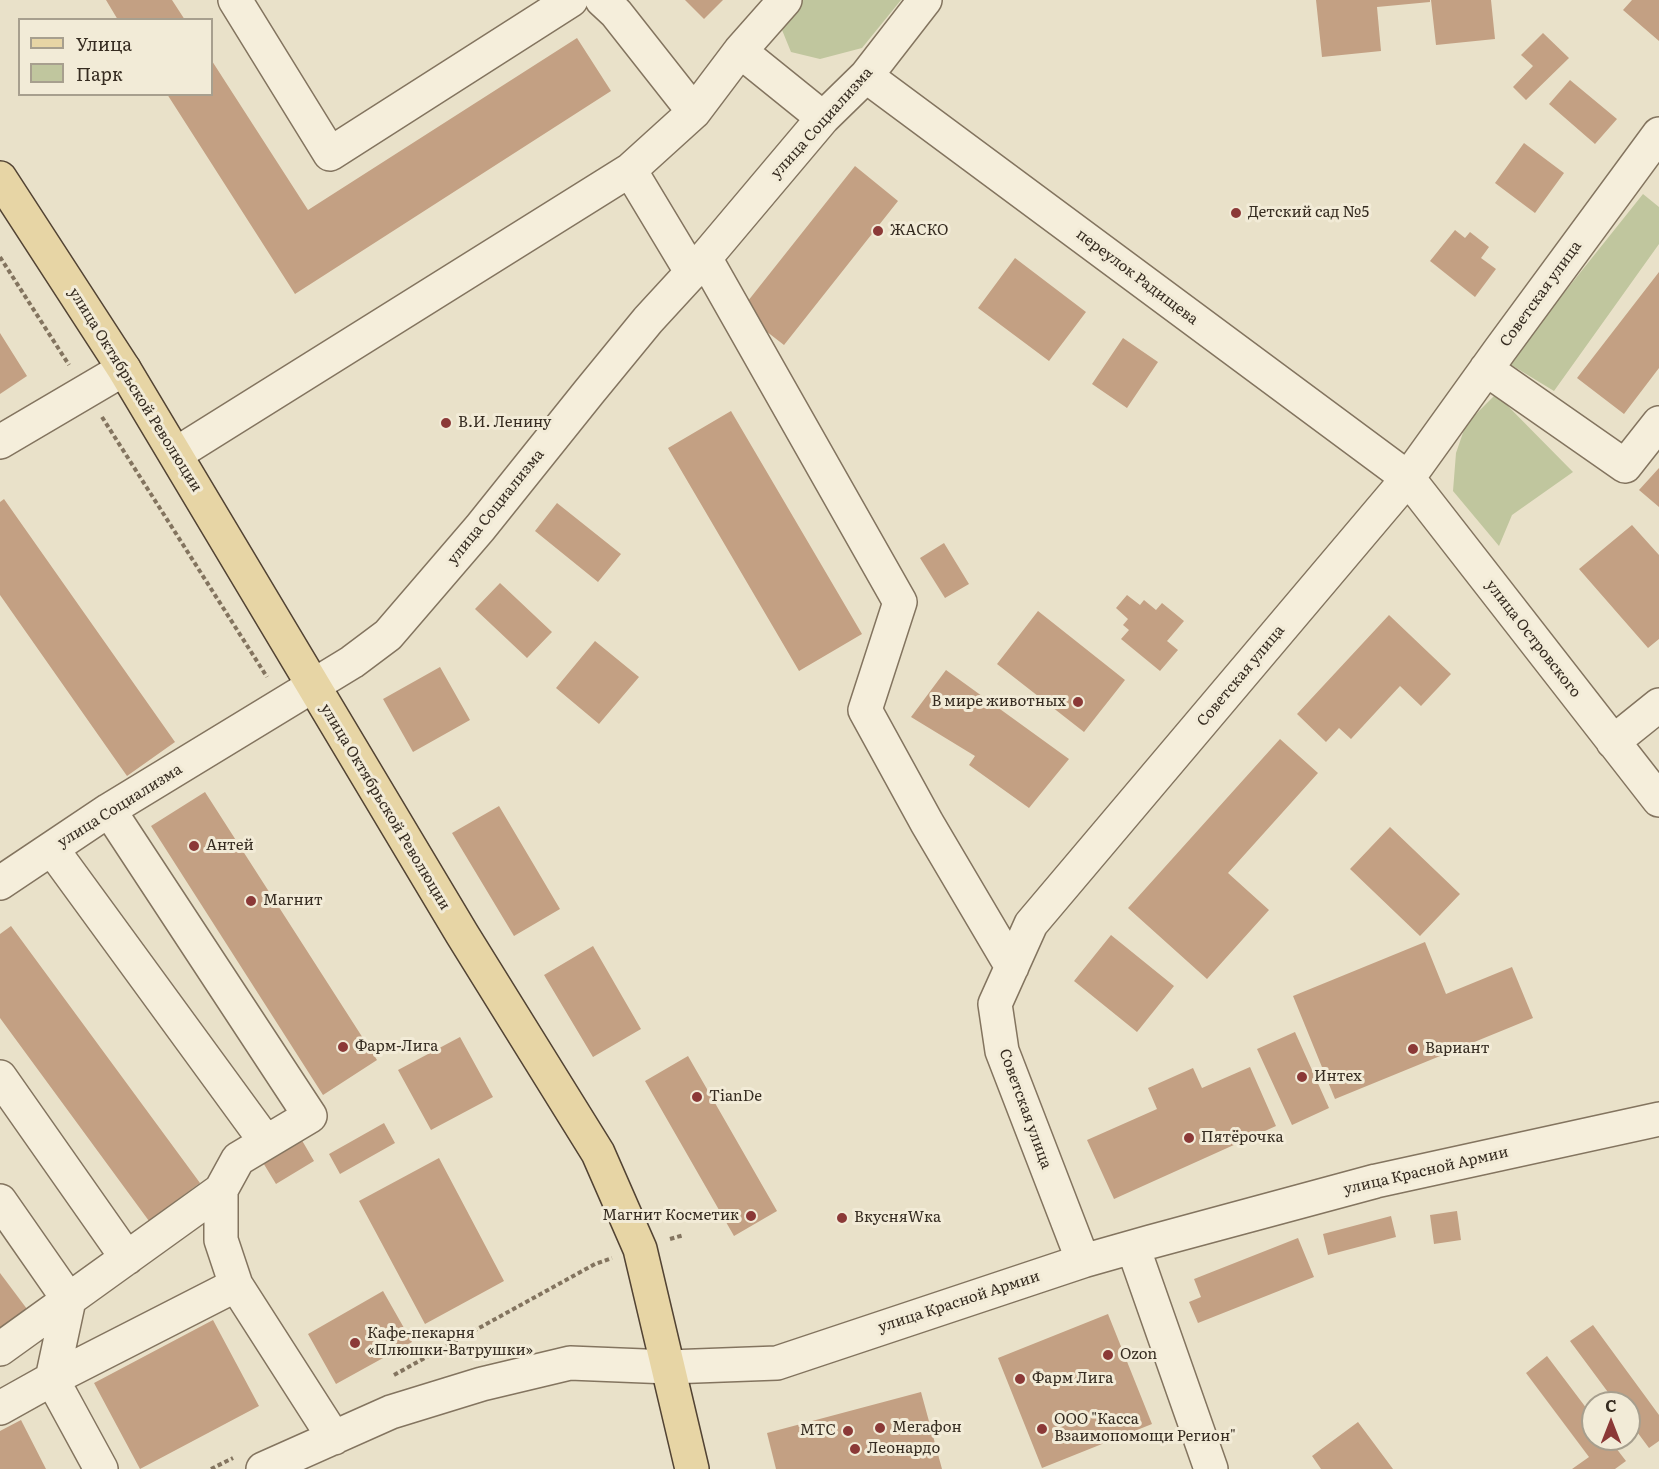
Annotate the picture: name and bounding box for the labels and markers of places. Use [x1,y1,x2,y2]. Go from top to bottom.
place label: Детский сад №5 [1248,204,1369,222]
marker: Детский сад №5 [1229,206,1243,220]
place label: ЖАСКО [890,222,948,240]
marker: ЖАСКО [871,224,885,238]
place label: В.И. Ленину [458,414,551,432]
marker: В.И. Ленину [439,416,453,430]
place label: В мире животных [931,693,1066,711]
marker: В мире животных [1071,695,1085,709]
place label: Антей [206,837,254,855]
marker: Антей [187,839,201,853]
place label: Магнит [263,892,323,910]
marker: Магнит [244,894,258,908]
place label: Фарм-Лига [355,1038,438,1056]
marker: Фарм-Лига [336,1040,350,1054]
place label: Вариант [1425,1040,1489,1058]
marker: Вариант [1406,1042,1420,1056]
place label: Интех [1314,1068,1362,1086]
marker: Интех [1295,1070,1309,1084]
place label: TianDe [709,1088,762,1106]
marker: TianDe [690,1090,704,1104]
place label: Пятёрочка [1201,1129,1284,1147]
marker: Пятёрочка [1182,1131,1196,1145]
place label: Магнит Косметик [602,1207,739,1225]
marker: Магнит Косметик [744,1209,758,1223]
place label: ВкусняWка [854,1209,941,1227]
marker: ВкусняWка [835,1211,849,1225]
place label: Кафе-пекарня «Плюшки-Ватрушки» [367,1325,533,1360]
marker: Кафе-пекарня «Плюшки-Ватрушки» [348,1336,362,1350]
place label: Ozon [1120,1346,1157,1364]
marker: Ozon [1101,1348,1115,1362]
place label: Фарм Лига [1032,1370,1113,1388]
marker: Фарм Лига [1013,1372,1027,1386]
place label: ООО "Касса Взаимопомощи Регион" [1054,1411,1236,1446]
place label: Мегафон [892,1419,962,1437]
marker: Мегафон [873,1421,887,1435]
place label: МТС [800,1422,836,1440]
marker: ООО "Касса Взаимопомощи Регион" [1035,1422,1049,1436]
marker: МТС [841,1424,855,1438]
place label: Леонардо [867,1440,940,1458]
marker: Леонардо [848,1442,862,1456]

